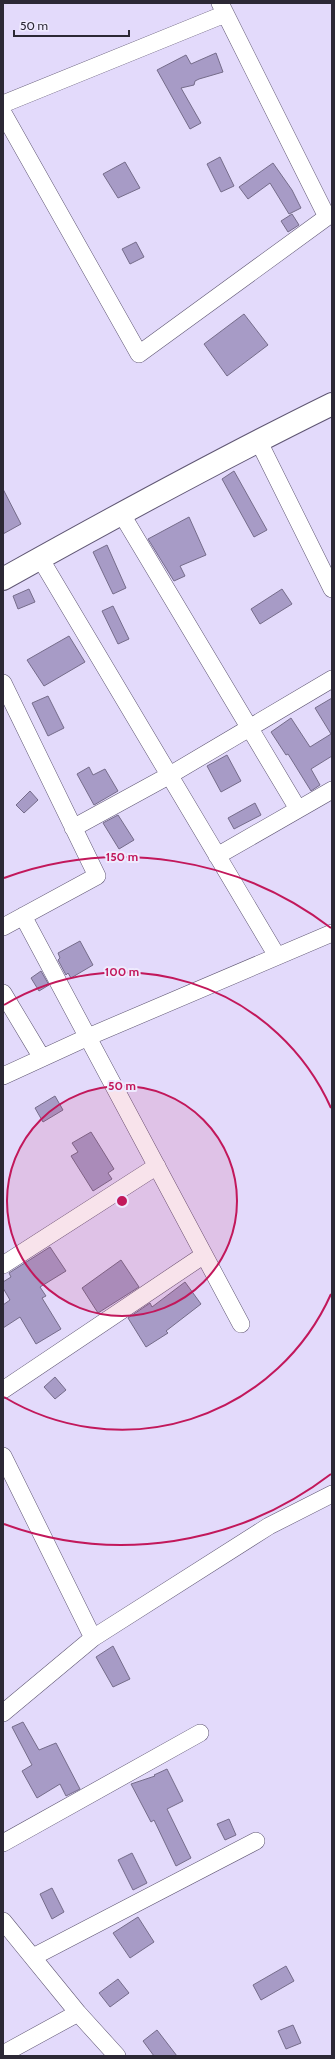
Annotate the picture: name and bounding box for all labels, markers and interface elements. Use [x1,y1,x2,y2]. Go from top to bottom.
scale bar [14,12,129,38]
text: 50 m [20,18,48,33]
text: 150 m [106,849,138,864]
text: 100 m [105,964,139,979]
text: 50 m [108,1078,136,1093]
centre of rings [115,1194,129,1208]

